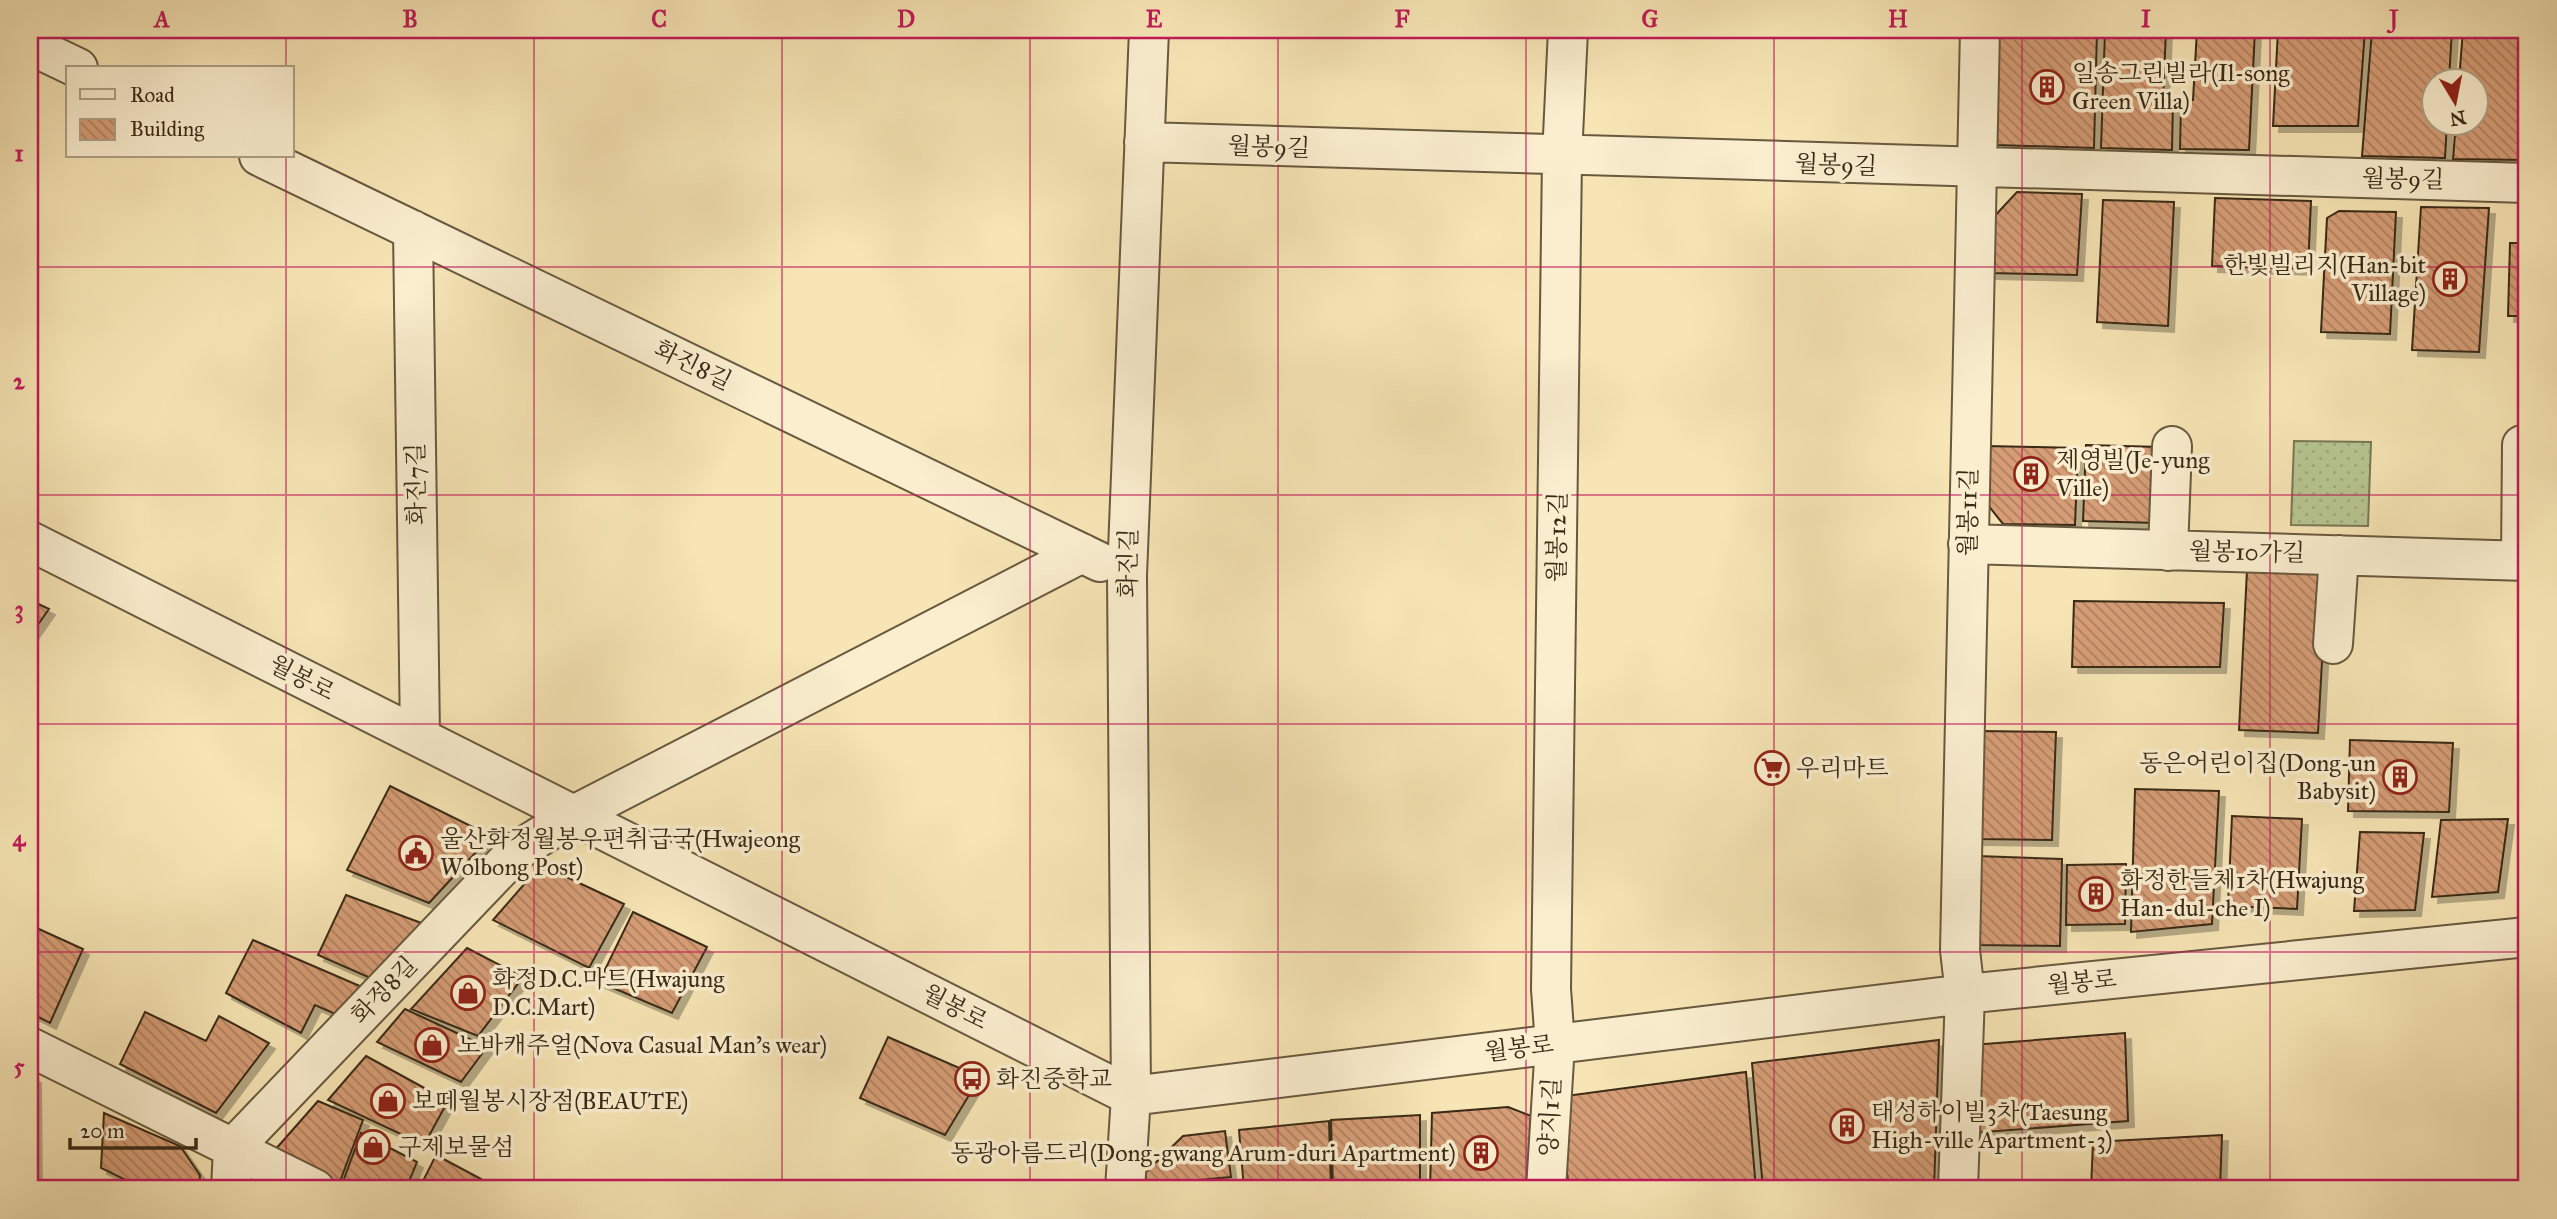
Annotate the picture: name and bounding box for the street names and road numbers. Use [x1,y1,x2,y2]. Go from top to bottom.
street label: 월봉9길 [1227,131,1311,163]
street label: 월봉9길 [1794,149,1878,181]
street label: 월봉9길 [2362,163,2444,195]
street label: 화진8길 [649,333,737,397]
street label: 화진7길 [400,443,432,525]
street label: 월봉11길 [1952,467,1984,557]
street label: 월봉12길 [1541,491,1573,583]
street label: 화진길 [1112,528,1144,598]
street label: 월봉10가길 [2189,536,2305,568]
street label: 월봉로 [264,649,340,707]
street label: 화정8길 [345,950,423,1030]
street label: 월봉로 [2046,963,2118,1001]
street label: 월봉로 [917,978,993,1036]
street label: 월봉로 [1483,1029,1555,1067]
street label: 양지1길 [1533,1077,1567,1157]

